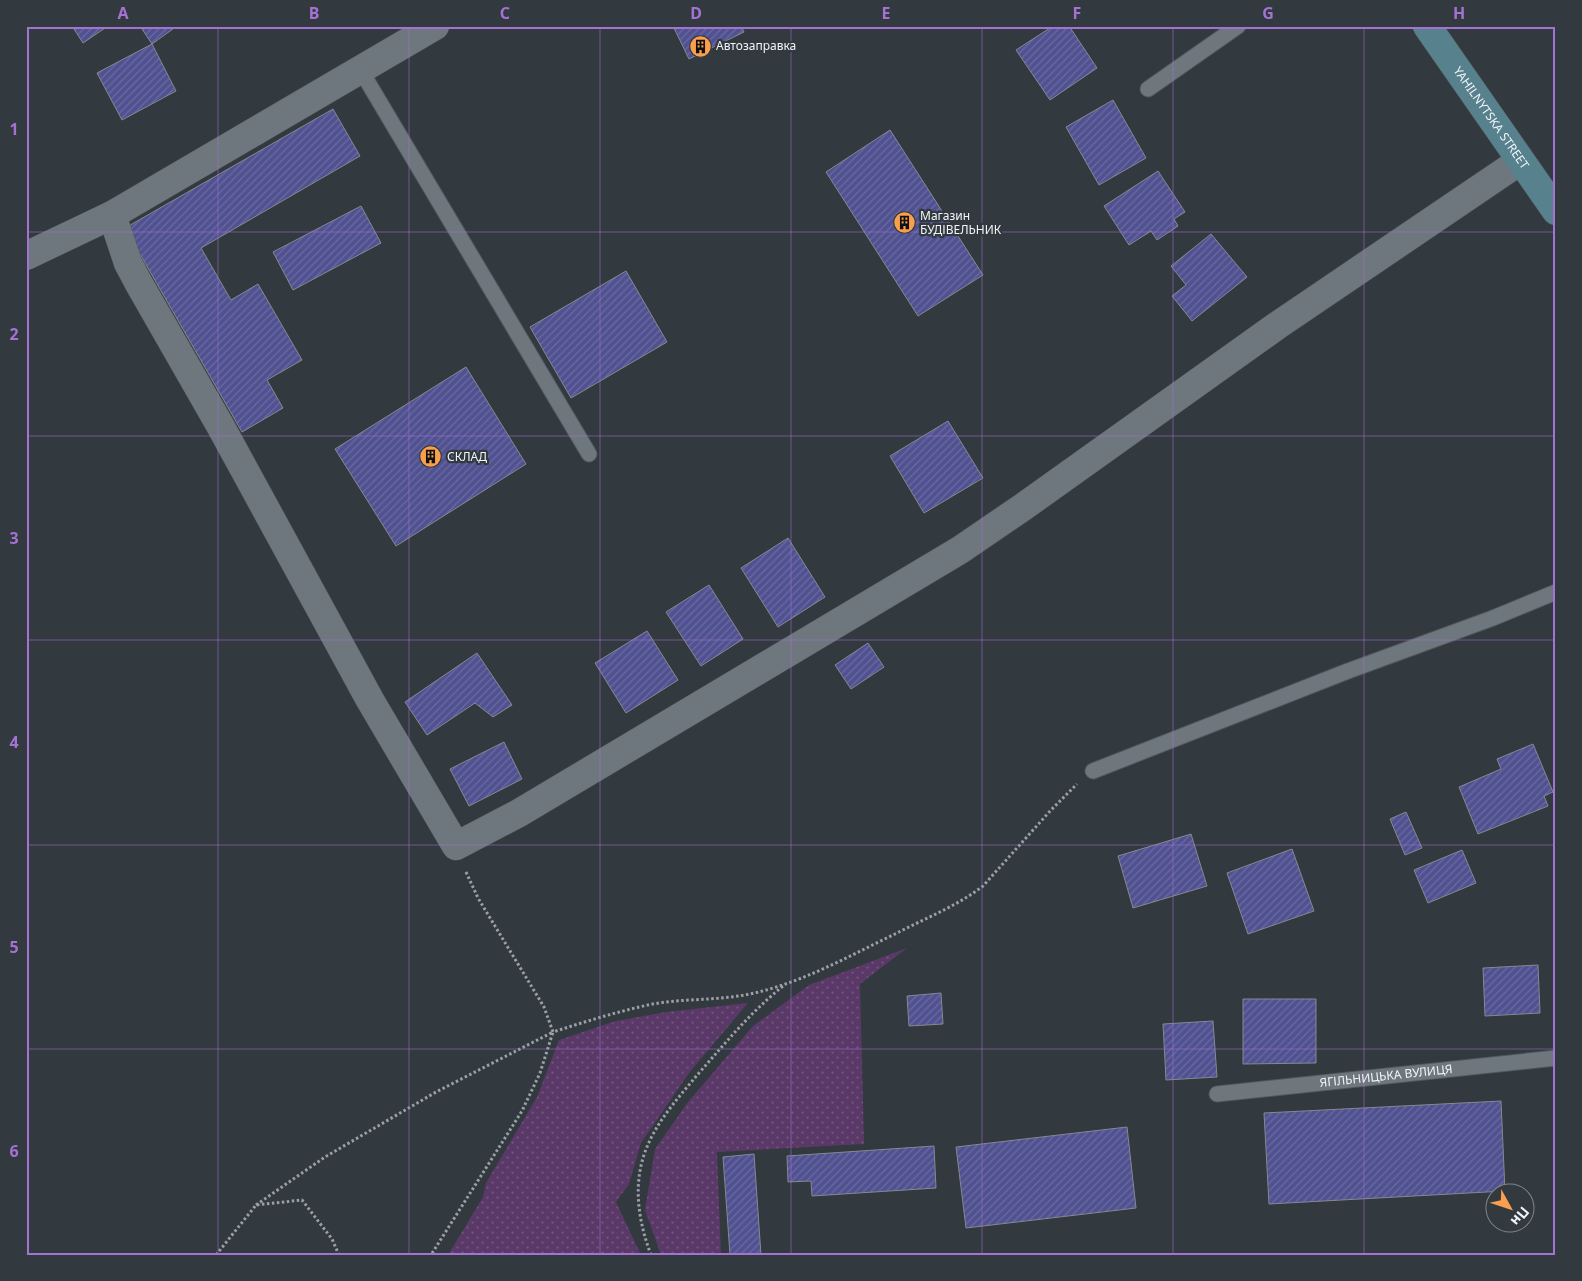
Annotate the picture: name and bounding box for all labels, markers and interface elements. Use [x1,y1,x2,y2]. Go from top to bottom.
text: A [117,2,129,24]
text: B [309,2,319,24]
text: C [500,2,510,24]
text: D [690,2,702,24]
text: E [882,2,891,24]
text: F [1073,2,1081,24]
text: G [1262,2,1274,24]
text: H [1453,2,1465,24]
building icon: Автозаправка [688,34,712,58]
place label: Автозаправка [716,37,796,54]
street label: YAHILNYTSKA STREET [1450,63,1533,172]
text: 1 [9,118,19,140]
place label: Магазин БУДІВЕЛЬНИК [920,207,1002,238]
building icon: Магазин БУДІВЕЛЬНИК [892,211,916,235]
text: 2 [9,323,19,345]
building icon: СКЛАД [419,445,443,469]
place label: СКЛАД [447,448,487,465]
text: 3 [9,527,19,549]
text: 4 [9,731,19,753]
text: 5 [9,936,19,958]
street label: ЯГІЛЬНИЦЬКА ВУЛИЦЯ [1319,1060,1453,1091]
text: 6 [9,1140,19,1162]
north arrow [1484,1184,1534,1234]
text: Пн [1507,1203,1534,1230]

